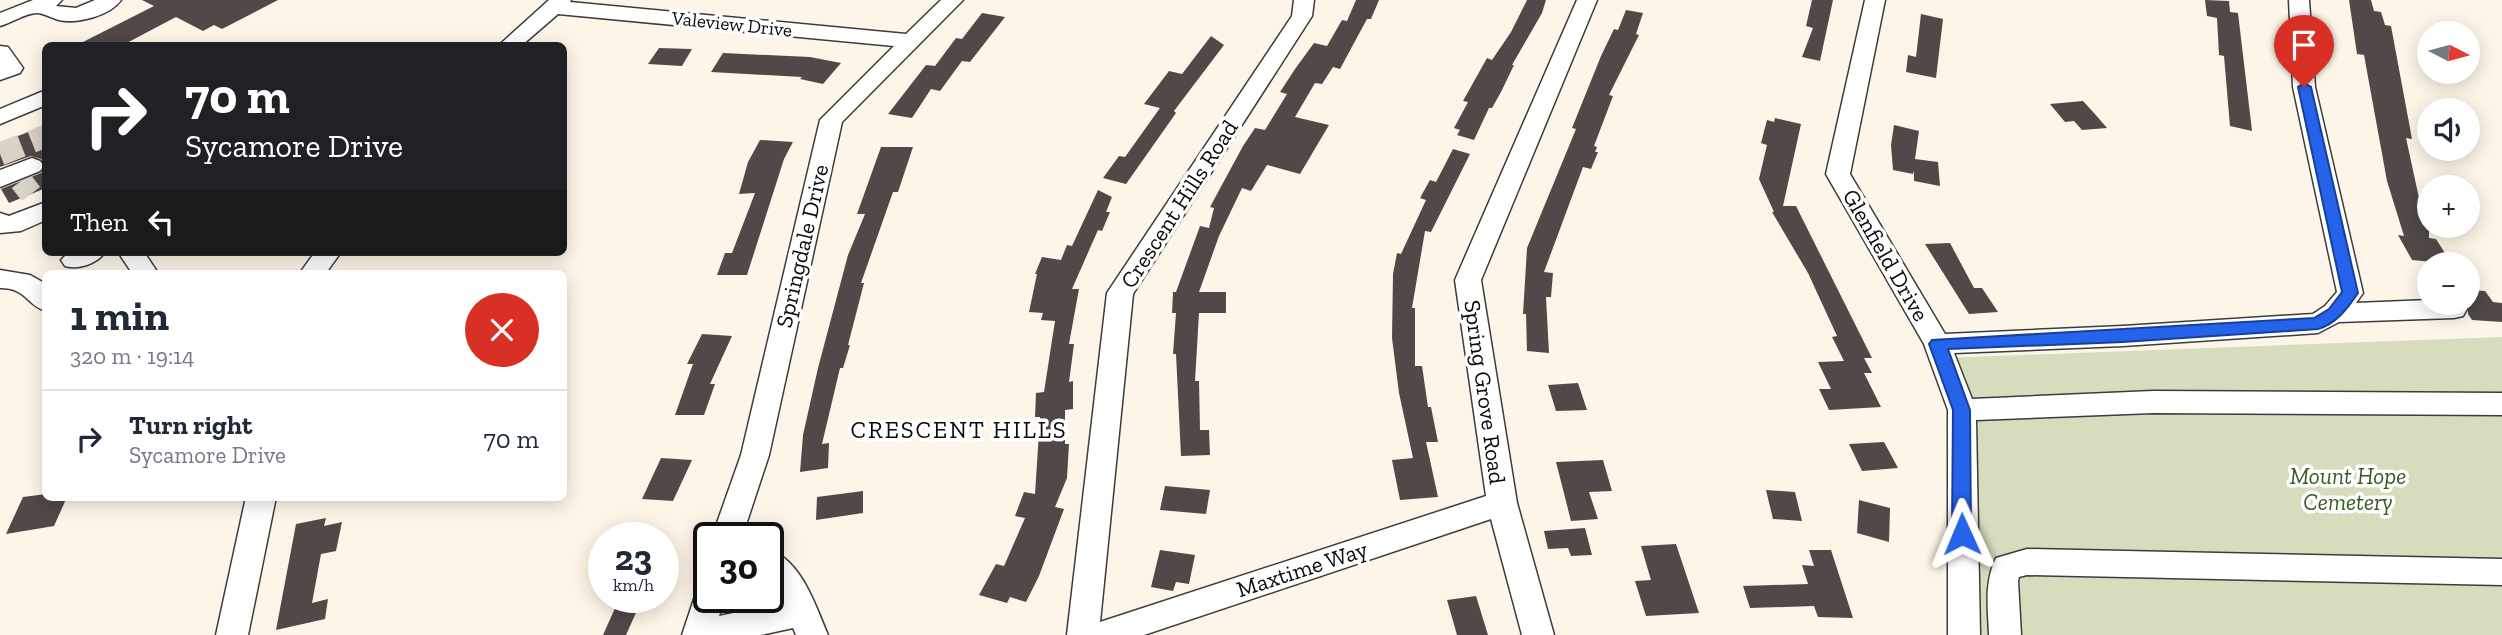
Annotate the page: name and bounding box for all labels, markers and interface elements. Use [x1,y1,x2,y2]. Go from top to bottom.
street label: Valeview Drive [670,6,793,42]
pin [2274,15,2334,87]
north arrow [2417,21,2480,84]
map controls [2417,21,2480,315]
icon: arrive [2285,26,2323,64]
text: 70 m [185,67,290,126]
icon: right [70,70,161,161]
button: sound [2417,98,2480,161]
street label: Crescent Hills Road [1114,114,1244,293]
text: Sycamore Drive [185,127,403,165]
street label: Springdale Drive [770,162,834,330]
button: + [2417,175,2480,238]
street label: Glenfield Drive [1837,184,1935,326]
icon: left [142,203,180,241]
text: Then [70,206,128,238]
button: − [2417,252,2480,315]
text: 1 min [70,290,169,341]
button: close [465,293,539,367]
street label: Spring Grove Road [1458,298,1512,486]
text: 320 m · 19:14 [70,342,194,370]
text: Turn right [129,409,252,441]
district label: CRESCENT HILLS [850,415,1068,444]
icon: right [70,420,108,458]
text: 70 m [483,423,539,455]
text: Sycamore Drive [129,441,286,469]
park label: Mount Hope Cemetery [2290,462,2406,516]
position arrow [1925,497,1999,571]
speed limit sign: 30 [693,522,784,613]
street label: Maxtime Way [1233,535,1371,603]
text: 23 [615,537,652,579]
text: km/h [613,574,654,596]

